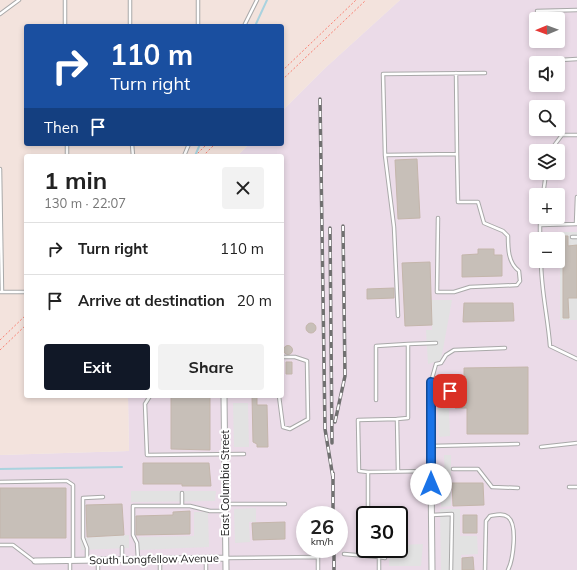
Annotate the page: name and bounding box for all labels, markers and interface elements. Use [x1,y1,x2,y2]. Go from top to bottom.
north arrow [529,12,565,48]
map controls [529,12,565,268]
text: 110 m [110,37,193,72]
icon: right [44,40,96,92]
button: sound [529,56,565,92]
text: Turn right [110,72,190,95]
button: search [529,100,565,136]
icon: arrive [87,116,109,138]
text: Then [44,118,79,137]
button: layers [529,144,565,180]
text: 1 min [44,165,107,195]
button: close [222,167,264,209]
button: + [529,188,565,224]
text: 130 m · 22:07 [44,195,126,211]
button: − [529,232,565,268]
icon: right [44,238,66,260]
text: Turn right [78,239,148,258]
text: 110 m [220,239,264,258]
icon: arrive [44,290,66,312]
text: Arrive at destination [78,291,225,310]
text: 20 m [237,291,272,310]
button: Exit [44,344,150,390]
button: Share [158,344,264,390]
pin [433,374,467,408]
icon: arrive [439,380,461,402]
street label: East Columbia Street [218,430,232,536]
position arrow [410,463,452,505]
speed limit sign: 30 [356,506,408,558]
text: 26 [310,514,334,539]
text: km/h [311,535,333,548]
street label: South Longfellow Avenue [89,551,219,567]

